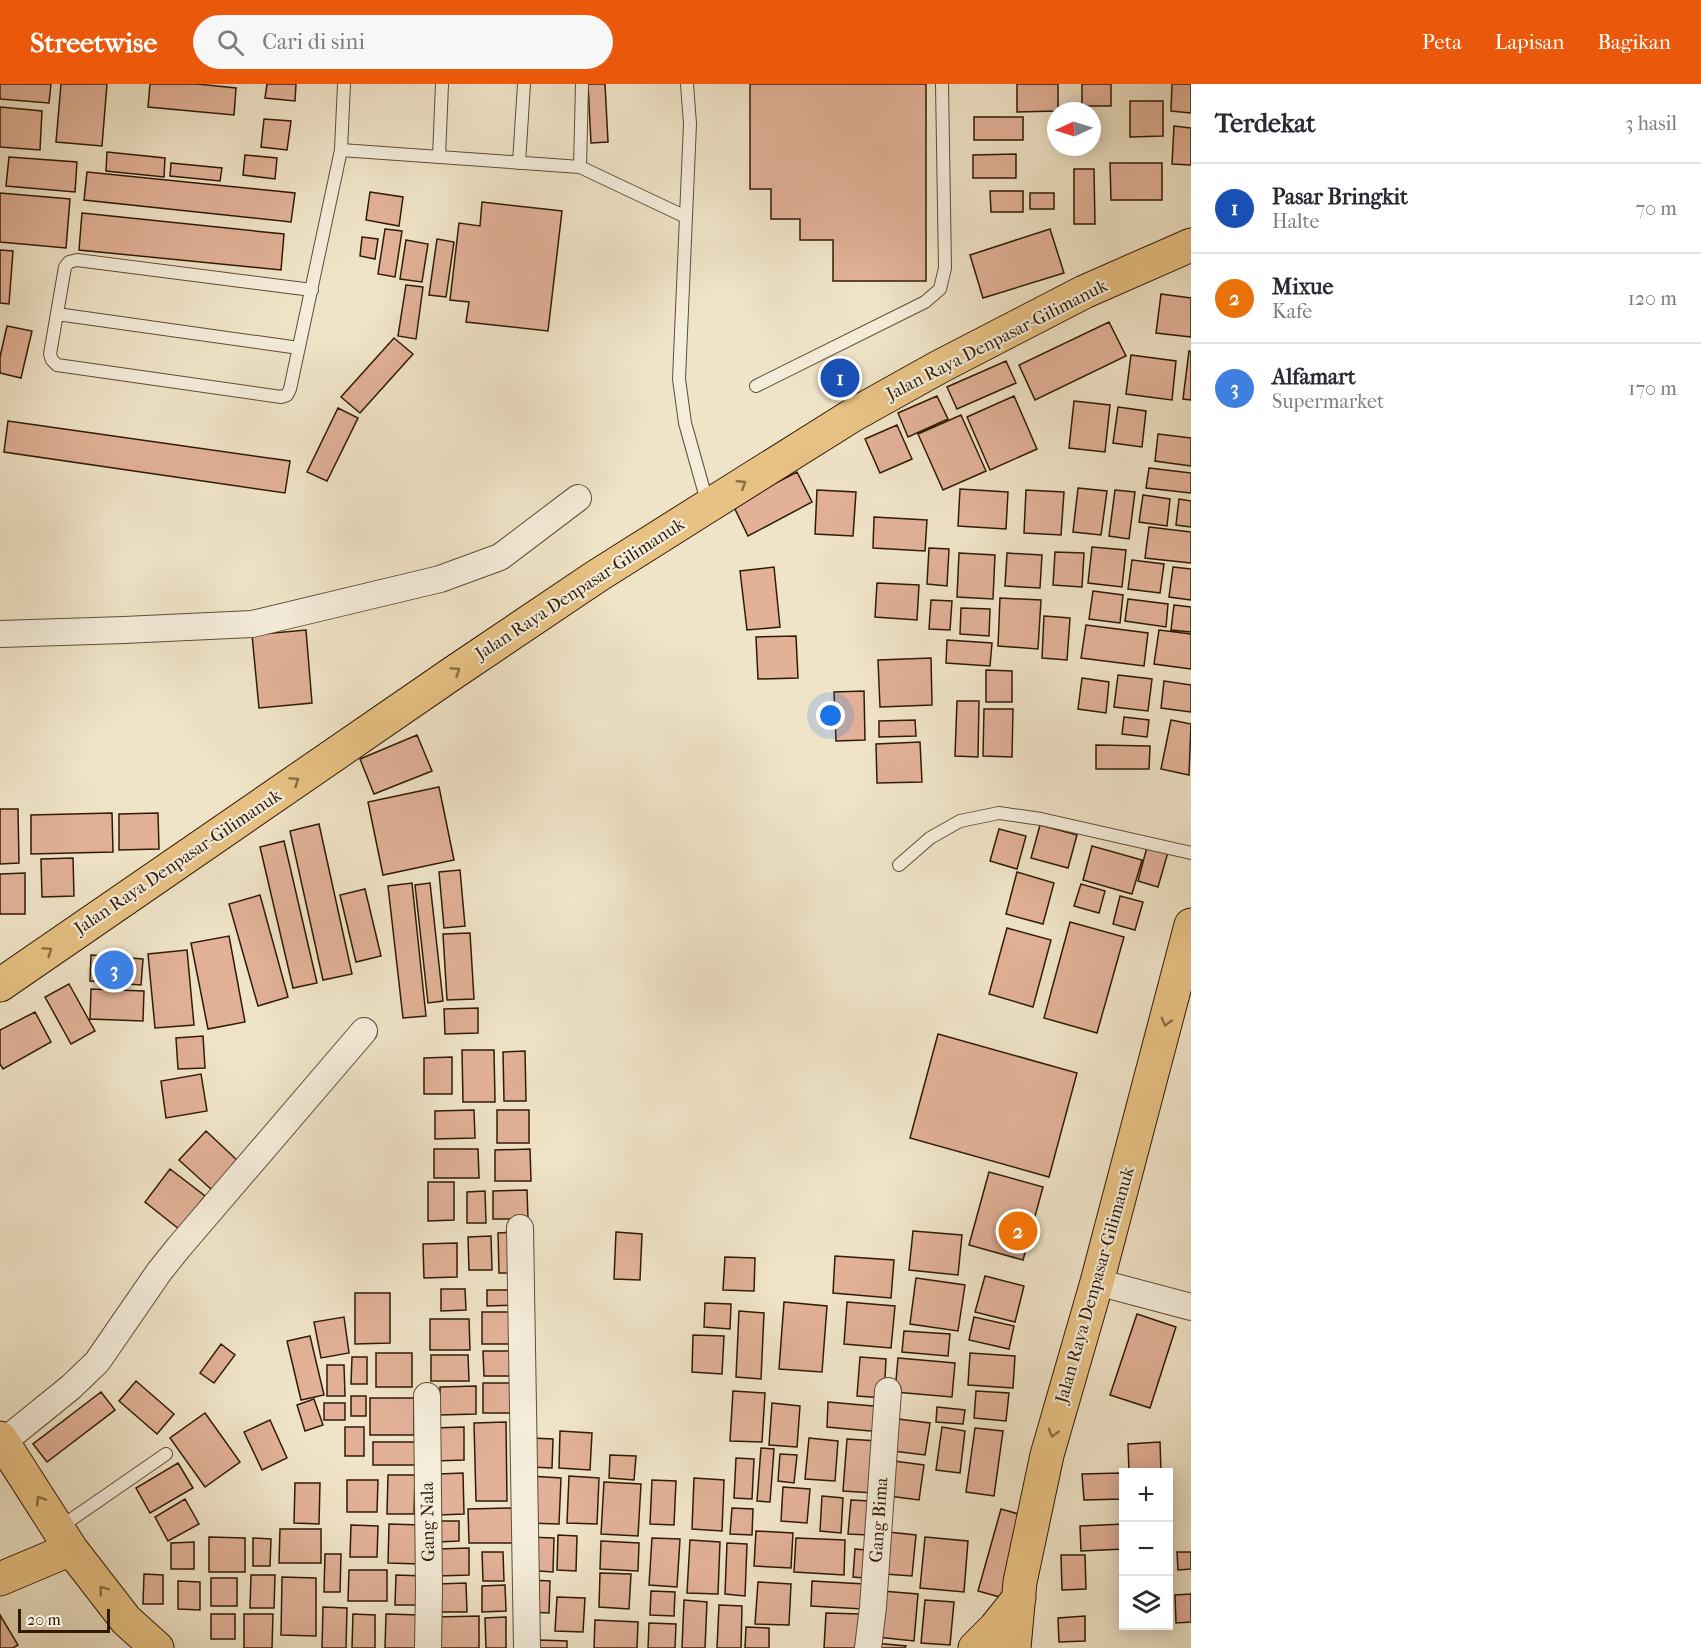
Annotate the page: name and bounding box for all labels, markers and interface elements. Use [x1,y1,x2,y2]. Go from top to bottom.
search box [193,15,613,69]
text: Streetwise [30,26,157,59]
icon: search [214,26,247,59]
text: Cari di sini [262,29,365,55]
text: Peta [1422,30,1462,54]
text: Lapisan [1495,30,1564,54]
text: Bagikan [1597,30,1671,54]
north arrow [1047,102,1101,156]
text: Terdekat [1215,108,1316,139]
text: 3 hasil [1625,112,1677,135]
text: Pasar Bringkit [1272,184,1408,210]
text: 1 [1231,197,1238,220]
text: 70 m [1635,197,1677,220]
text: Halte [1272,210,1320,233]
text: Mixue [1272,274,1333,300]
street label: Jalan Raya Denpasar-Gilimanuk [881,275,1112,406]
text: 2 [1229,287,1240,310]
text: 120 m [1628,287,1677,310]
text: Kafe [1272,300,1312,323]
pin: 1 [820,356,860,400]
text: Alfamart [1272,364,1356,390]
text: 3 [1230,377,1239,400]
text: 170 m [1628,377,1677,400]
text: Supermarket [1272,390,1384,413]
one-way arrow [736,480,747,491]
street label: Jalan Raya Denpasar-Gilimanuk [470,513,689,666]
one-way arrow [450,667,461,678]
your location [816,701,845,730]
one-way arrow [289,778,300,789]
street label: Jalan Raya Denpasar-Gilimanuk [69,784,286,940]
one-way arrow [42,947,53,958]
pin: 3 [94,948,134,992]
one-way arrow [1160,1017,1173,1027]
street label: Jalan Raya Denpasar-Gilimanuk [1051,1164,1139,1408]
pin: 2 [998,1208,1038,1254]
one-way arrow [1048,1427,1060,1438]
map controls [1119,1468,1173,1630]
button: + [1119,1468,1173,1522]
street label: Gang Bima [866,1476,892,1563]
street label: Gang Nala [417,1481,439,1562]
one-way arrow [36,1496,47,1507]
button: − [1119,1522,1173,1576]
button: layers [1119,1576,1173,1630]
one-way arrow [99,1586,110,1597]
scale bar [18,1606,110,1634]
text: 20 m [27,1610,61,1629]

